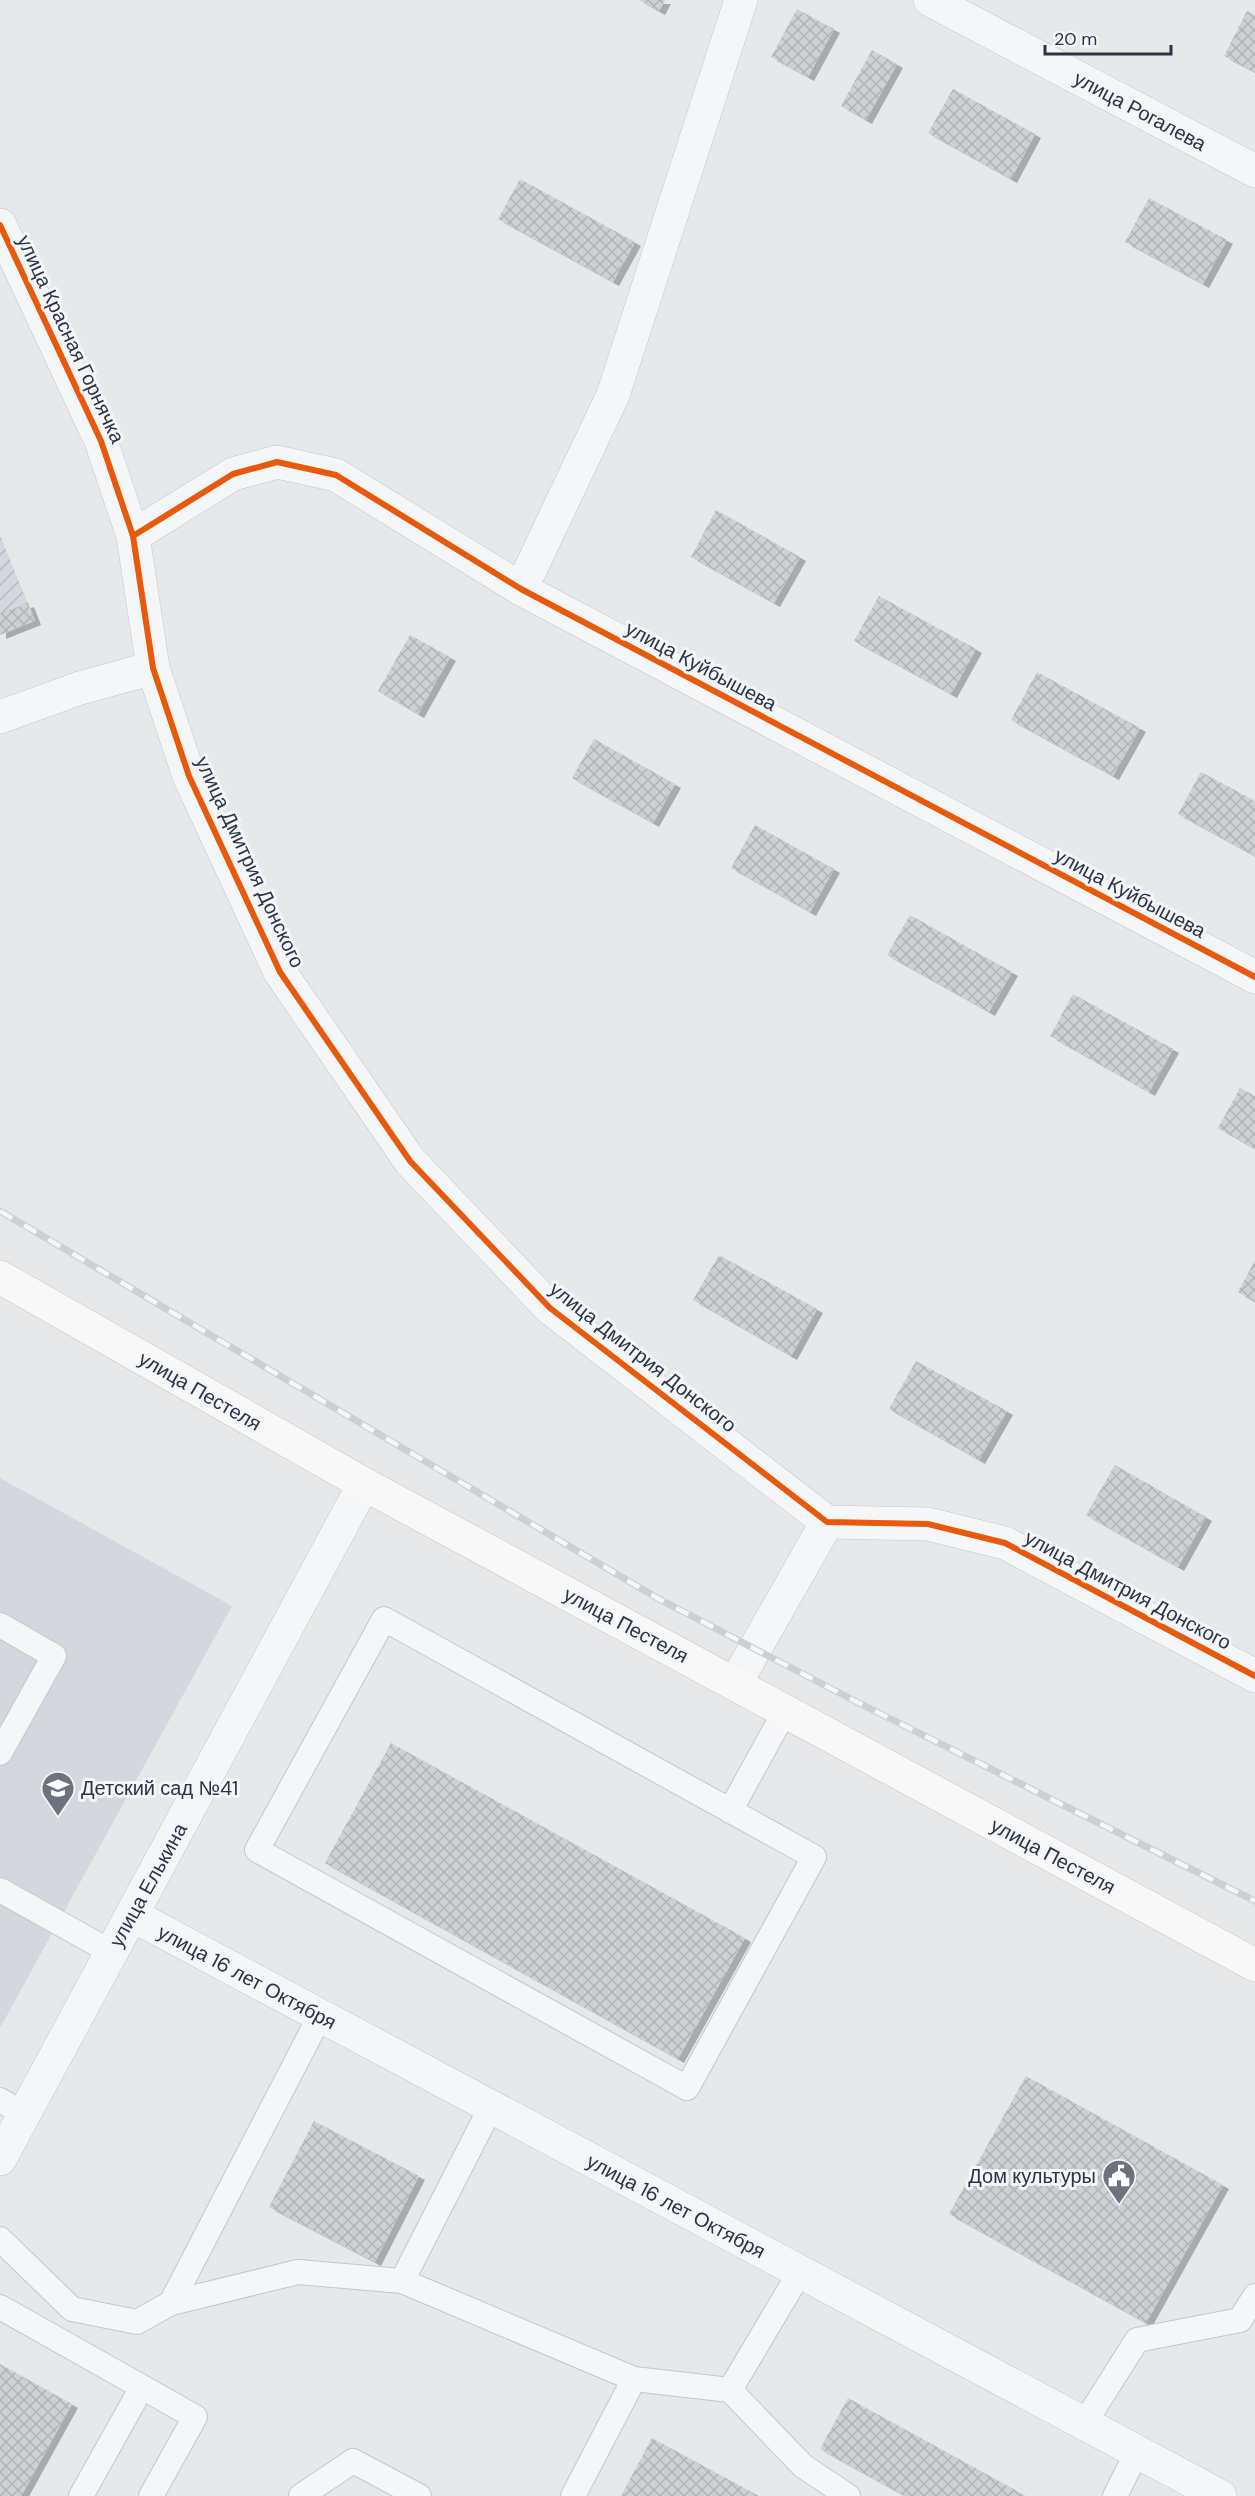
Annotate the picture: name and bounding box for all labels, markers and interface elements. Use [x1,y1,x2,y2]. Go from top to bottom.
scale bar [1045,18,1171,56]
text: 20 m [1054,27,1097,51]
street label: улица Рогалева [1069,65,1211,157]
street label: улица Красная Горнячка [11,231,131,448]
street label: улица Куйбышева [621,615,782,717]
street label: улица Дмитрия Донского [190,752,310,972]
street label: улица Куйбышева [1050,842,1211,944]
street label: улица Дмитрия Донского [544,1276,742,1438]
street label: улица Пестеля [134,1345,266,1437]
street label: улица Дмитрия Донского [1020,1524,1236,1656]
street label: улица Пестеля [559,1581,693,1669]
school or university icon: Детский сад №41 [40,1770,76,1817]
place label: Детский сад №41 [81,1775,238,1801]
street label: улица Пестеля [986,1812,1120,1900]
street label: улица Елькина [103,1818,193,1952]
street label: улица 16 лет Октября [153,1919,341,2035]
street label: улица 16 лет Октября [582,2148,770,2264]
public building icon: Дом культуры [1101,2158,1137,2205]
place label: Дом культуры [968,2163,1096,2189]

